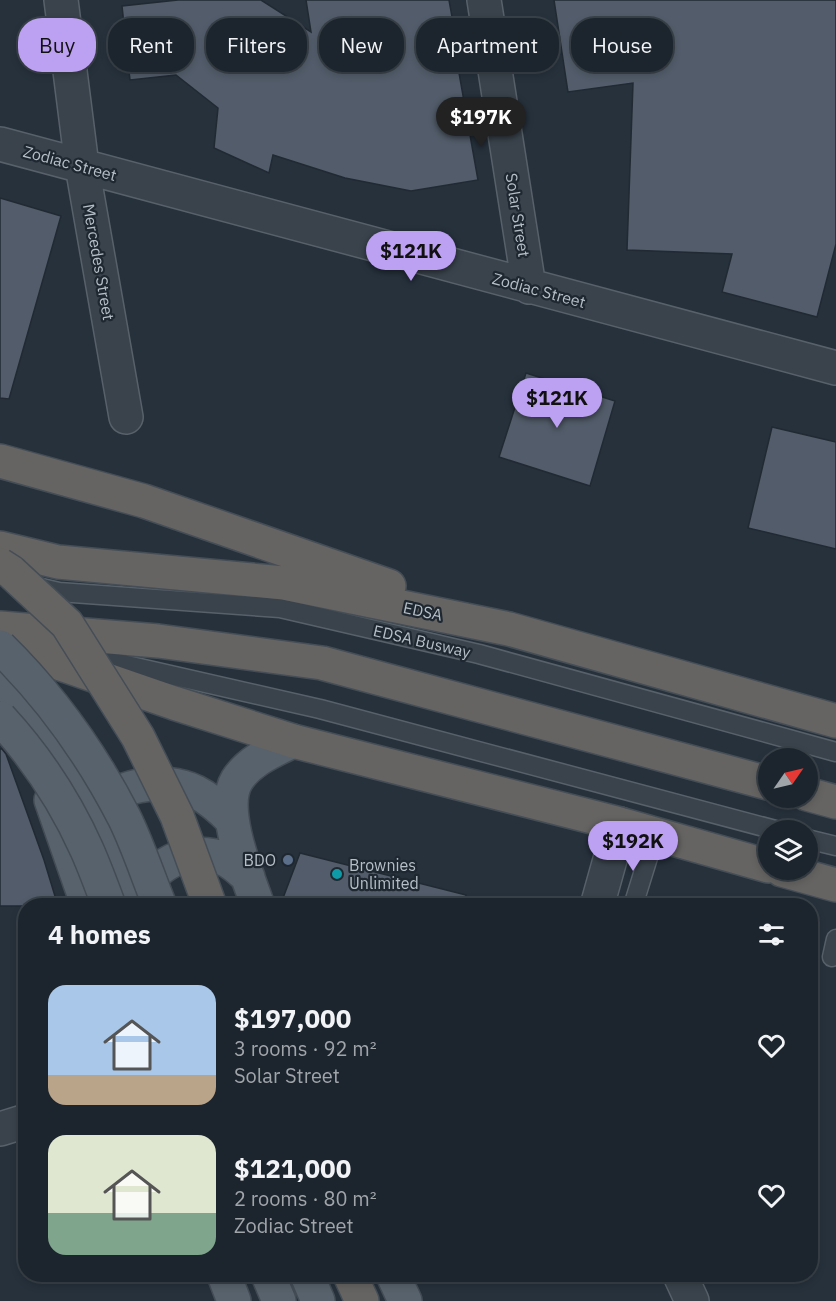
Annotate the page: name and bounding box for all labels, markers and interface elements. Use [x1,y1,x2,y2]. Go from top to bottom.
chip: Buy [18,18,96,72]
chip: Rent [108,18,194,72]
chip: Filters [206,18,307,72]
chip: New [319,18,404,72]
chip: Apartment [416,18,559,72]
chip: House [571,18,673,72]
pin: $197K [439,97,523,148]
text: $197K [450,103,512,130]
street label: Zodiac Street [21,141,119,185]
street label: Solar Street [501,172,535,258]
street label: Mercedes Street [79,202,119,322]
pin: $121K [369,231,453,282]
text: $121K [380,237,442,264]
street label: Zodiac Street [490,268,588,312]
pin: $121K [515,378,599,429]
text: $121K [526,384,588,411]
street label: EDSA [402,597,444,625]
street label: EDSA Busway [371,620,473,662]
north arrow [758,748,818,808]
map controls [758,748,818,880]
button: layers [758,820,818,880]
pin: $192K [591,821,675,872]
text: $192K [602,827,664,854]
place label: BDO [243,850,276,870]
marker: BDO [281,853,295,867]
place label: Brownies Unlimited [349,855,419,893]
marker: Brownies Unlimited [330,867,344,881]
text: 4 homes [48,917,151,951]
icon: filters [755,918,788,951]
text: $197,000 [234,1001,351,1035]
icon: home [96,1009,168,1081]
icon: heart [755,1029,788,1062]
text: 3 rooms · 92 m² [234,1035,377,1062]
text: Solar Street [234,1062,340,1089]
text: $121,000 [234,1151,351,1185]
icon: home [96,1159,168,1231]
icon: heart [755,1179,788,1212]
text: 2 rooms · 80 m² [234,1185,377,1212]
text: Zodiac Street [234,1212,354,1239]

